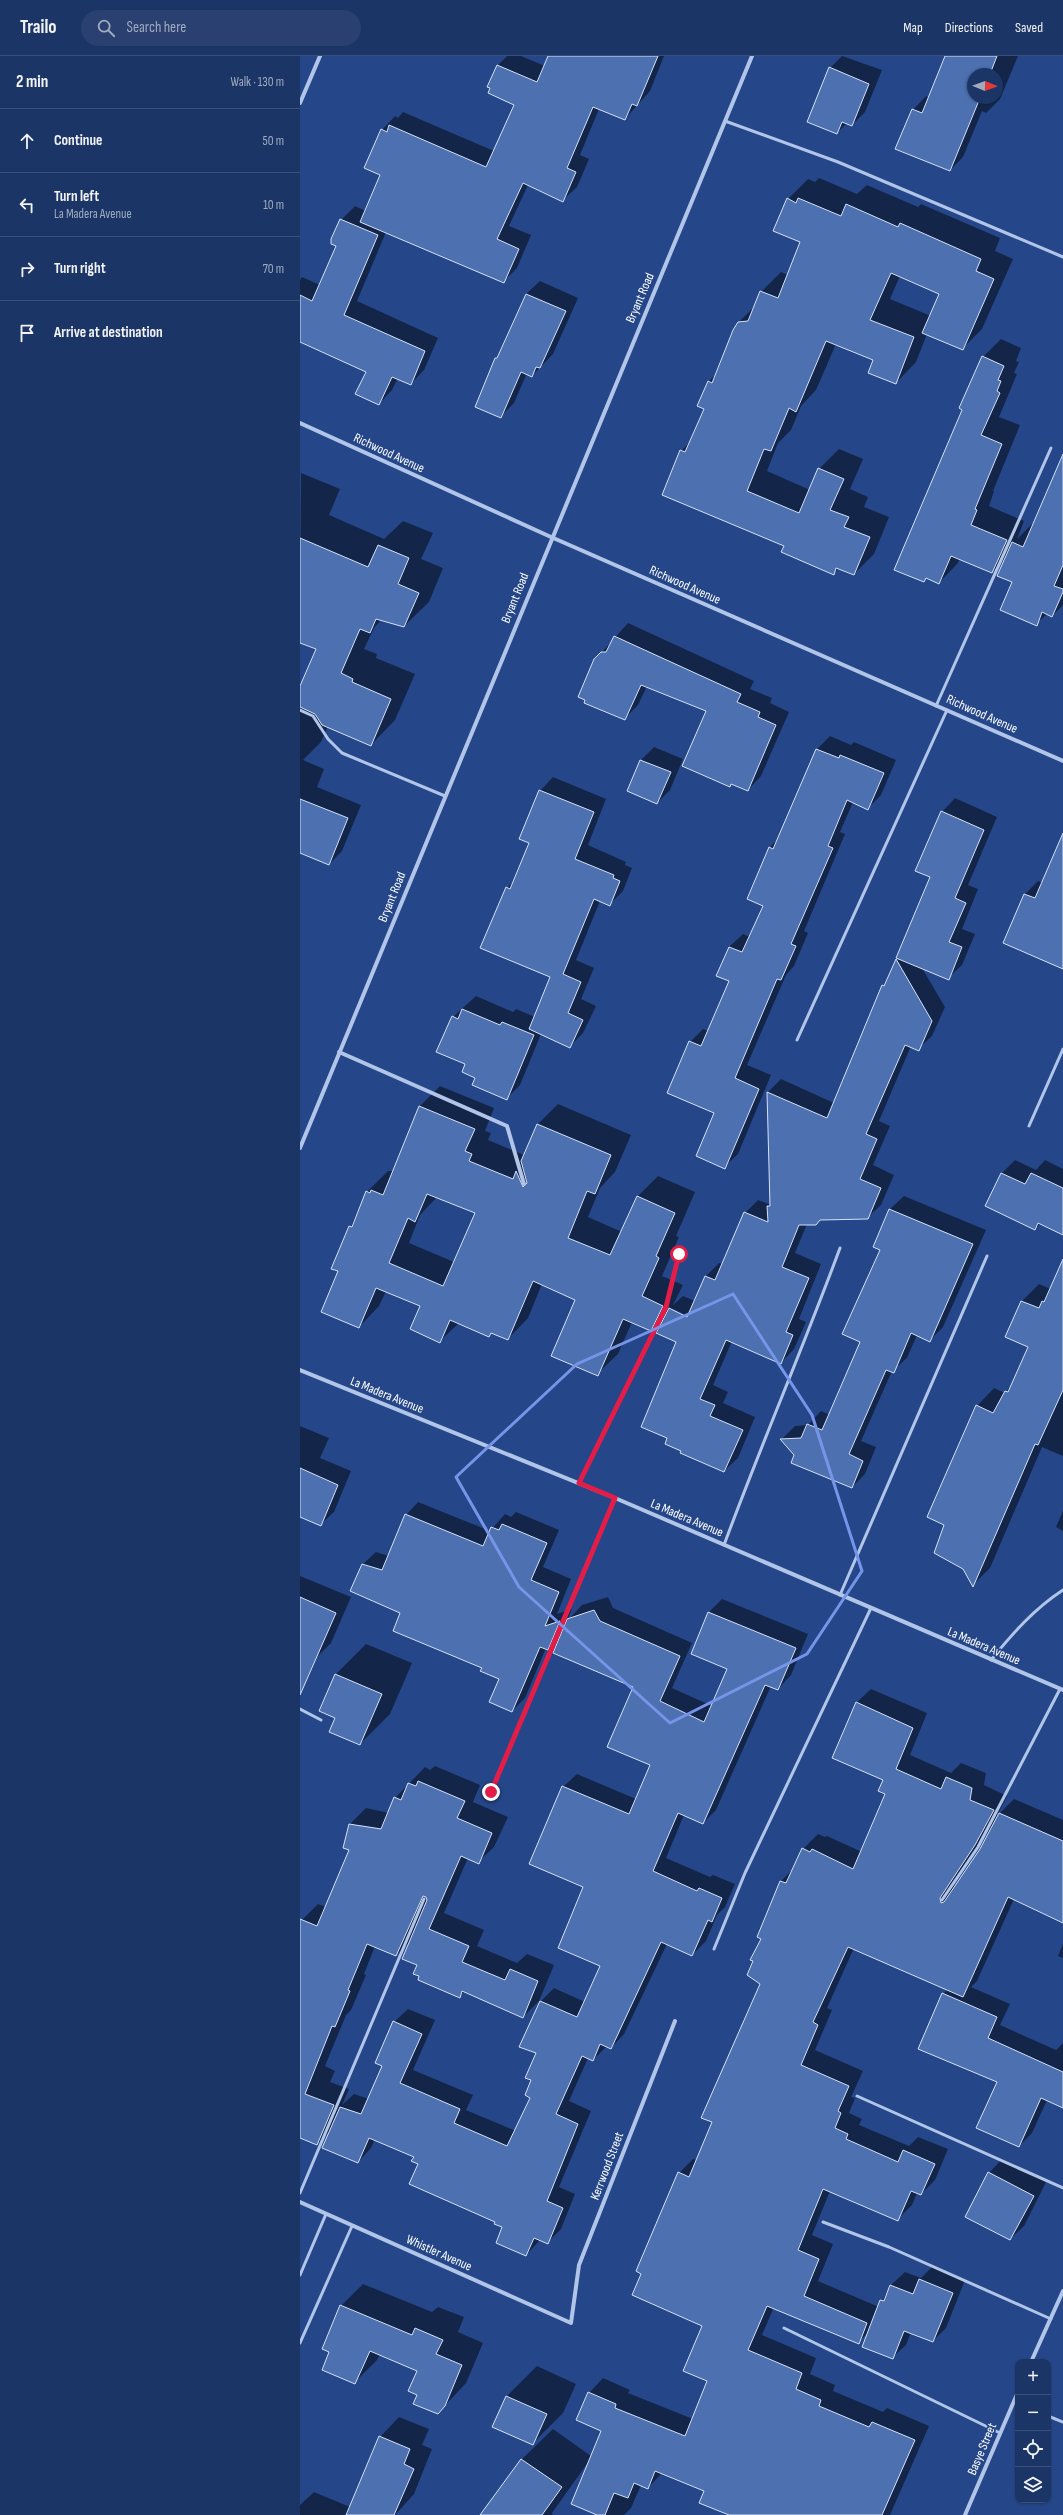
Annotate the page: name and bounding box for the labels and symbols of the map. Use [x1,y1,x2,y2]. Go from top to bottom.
north arrow [967,68,1003,104]
street label: Bryant Road [622,271,658,325]
street label: Richwood Avenue [351,430,427,476]
street label: Richwood Avenue [647,562,723,608]
street label: Bryant Road [498,571,532,625]
street label: Richwood Avenue [944,691,1020,737]
street label: Bryant Road [375,870,409,924]
route start [670,1245,688,1263]
street label: La Madera Avenue [348,1373,426,1417]
street label: La Madera Avenue [648,1495,726,1541]
street label: La Madera Avenue [945,1623,1023,1669]
route end [482,1783,500,1801]
street label: Kerrwood Street [587,2130,627,2202]
street label: Whistler Avenue [404,2231,474,2275]
street label: Basye Street [964,2420,1000,2477]

